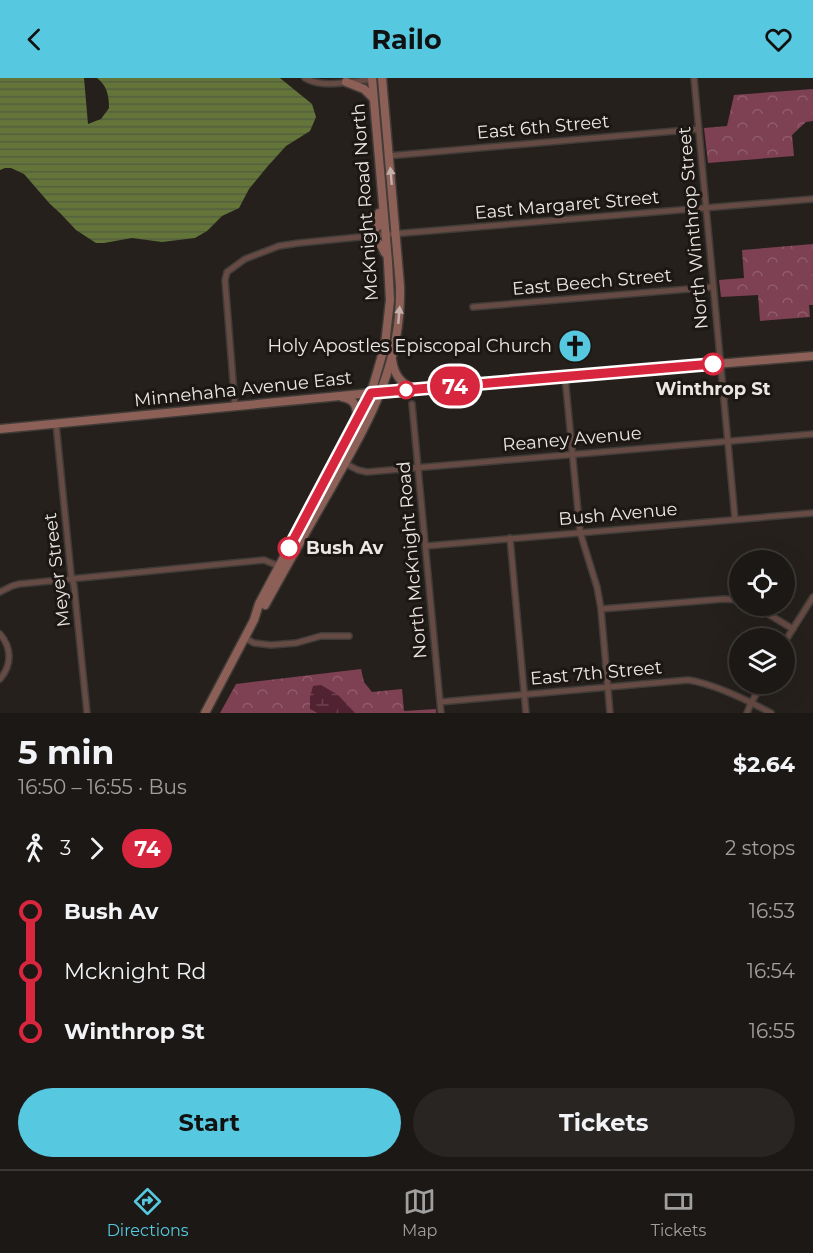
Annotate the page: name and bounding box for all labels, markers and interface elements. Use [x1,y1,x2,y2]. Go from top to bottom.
icon: back [18,23,51,56]
text: Railo [371,23,442,56]
icon: heart [762,23,795,56]
street label: McKnight Road North [347,102,383,302]
street label: East 6th Street [476,110,610,144]
street label: North Winthrop Street [673,126,713,330]
one-way arrow [386,166,396,185]
street label: East Margaret Street [474,186,660,224]
street label: East Beech Street [511,264,673,300]
one-way arrow [394,305,404,324]
church icon: Holy Apostles Episcopal Church [557,328,593,364]
place label: Holy Apostles Episcopal Church [268,335,552,357]
marker: Winthrop St [702,353,724,375]
line badge: 74 [428,366,482,406]
street label: Minnehaha Avenue East [133,367,353,411]
text: 74 [442,374,468,399]
place label: Winthrop St [655,378,771,400]
unlabelled marker [397,381,415,399]
street label: Reaney Avenue [502,422,643,456]
street label: North McKnight Road [392,460,432,660]
street label: Bush Avenue [558,498,678,530]
street label: Meyer Street [39,512,75,628]
marker: Bush Av [278,537,300,559]
place label: Bush Av [306,537,384,559]
map controls [729,550,795,694]
button: locate [729,550,795,616]
button: layers [729,628,795,694]
street label: East 7th Street [529,656,663,690]
text: 5 min [18,732,114,772]
text: $2.64 [733,751,795,778]
text: 16:50 – 16:55 · Bus [18,775,187,799]
icon: walk [18,832,51,865]
icon: forward [80,832,113,865]
text: 3 [60,836,71,860]
text: 74 [134,836,160,861]
text: 2 stops [725,836,795,860]
text: Bush Av [64,898,158,925]
text: 16:53 [749,899,795,923]
text: Mcknight Rd [64,958,206,985]
text: 16:54 [747,959,795,983]
text: Winthrop St [64,1018,205,1045]
text: 16:55 [749,1019,795,1043]
button: Start [18,1088,401,1157]
button: Tickets [413,1088,795,1157]
tab: Directions [107,1185,189,1240]
tab: Map [402,1185,437,1240]
tab: Tickets [651,1185,706,1240]

